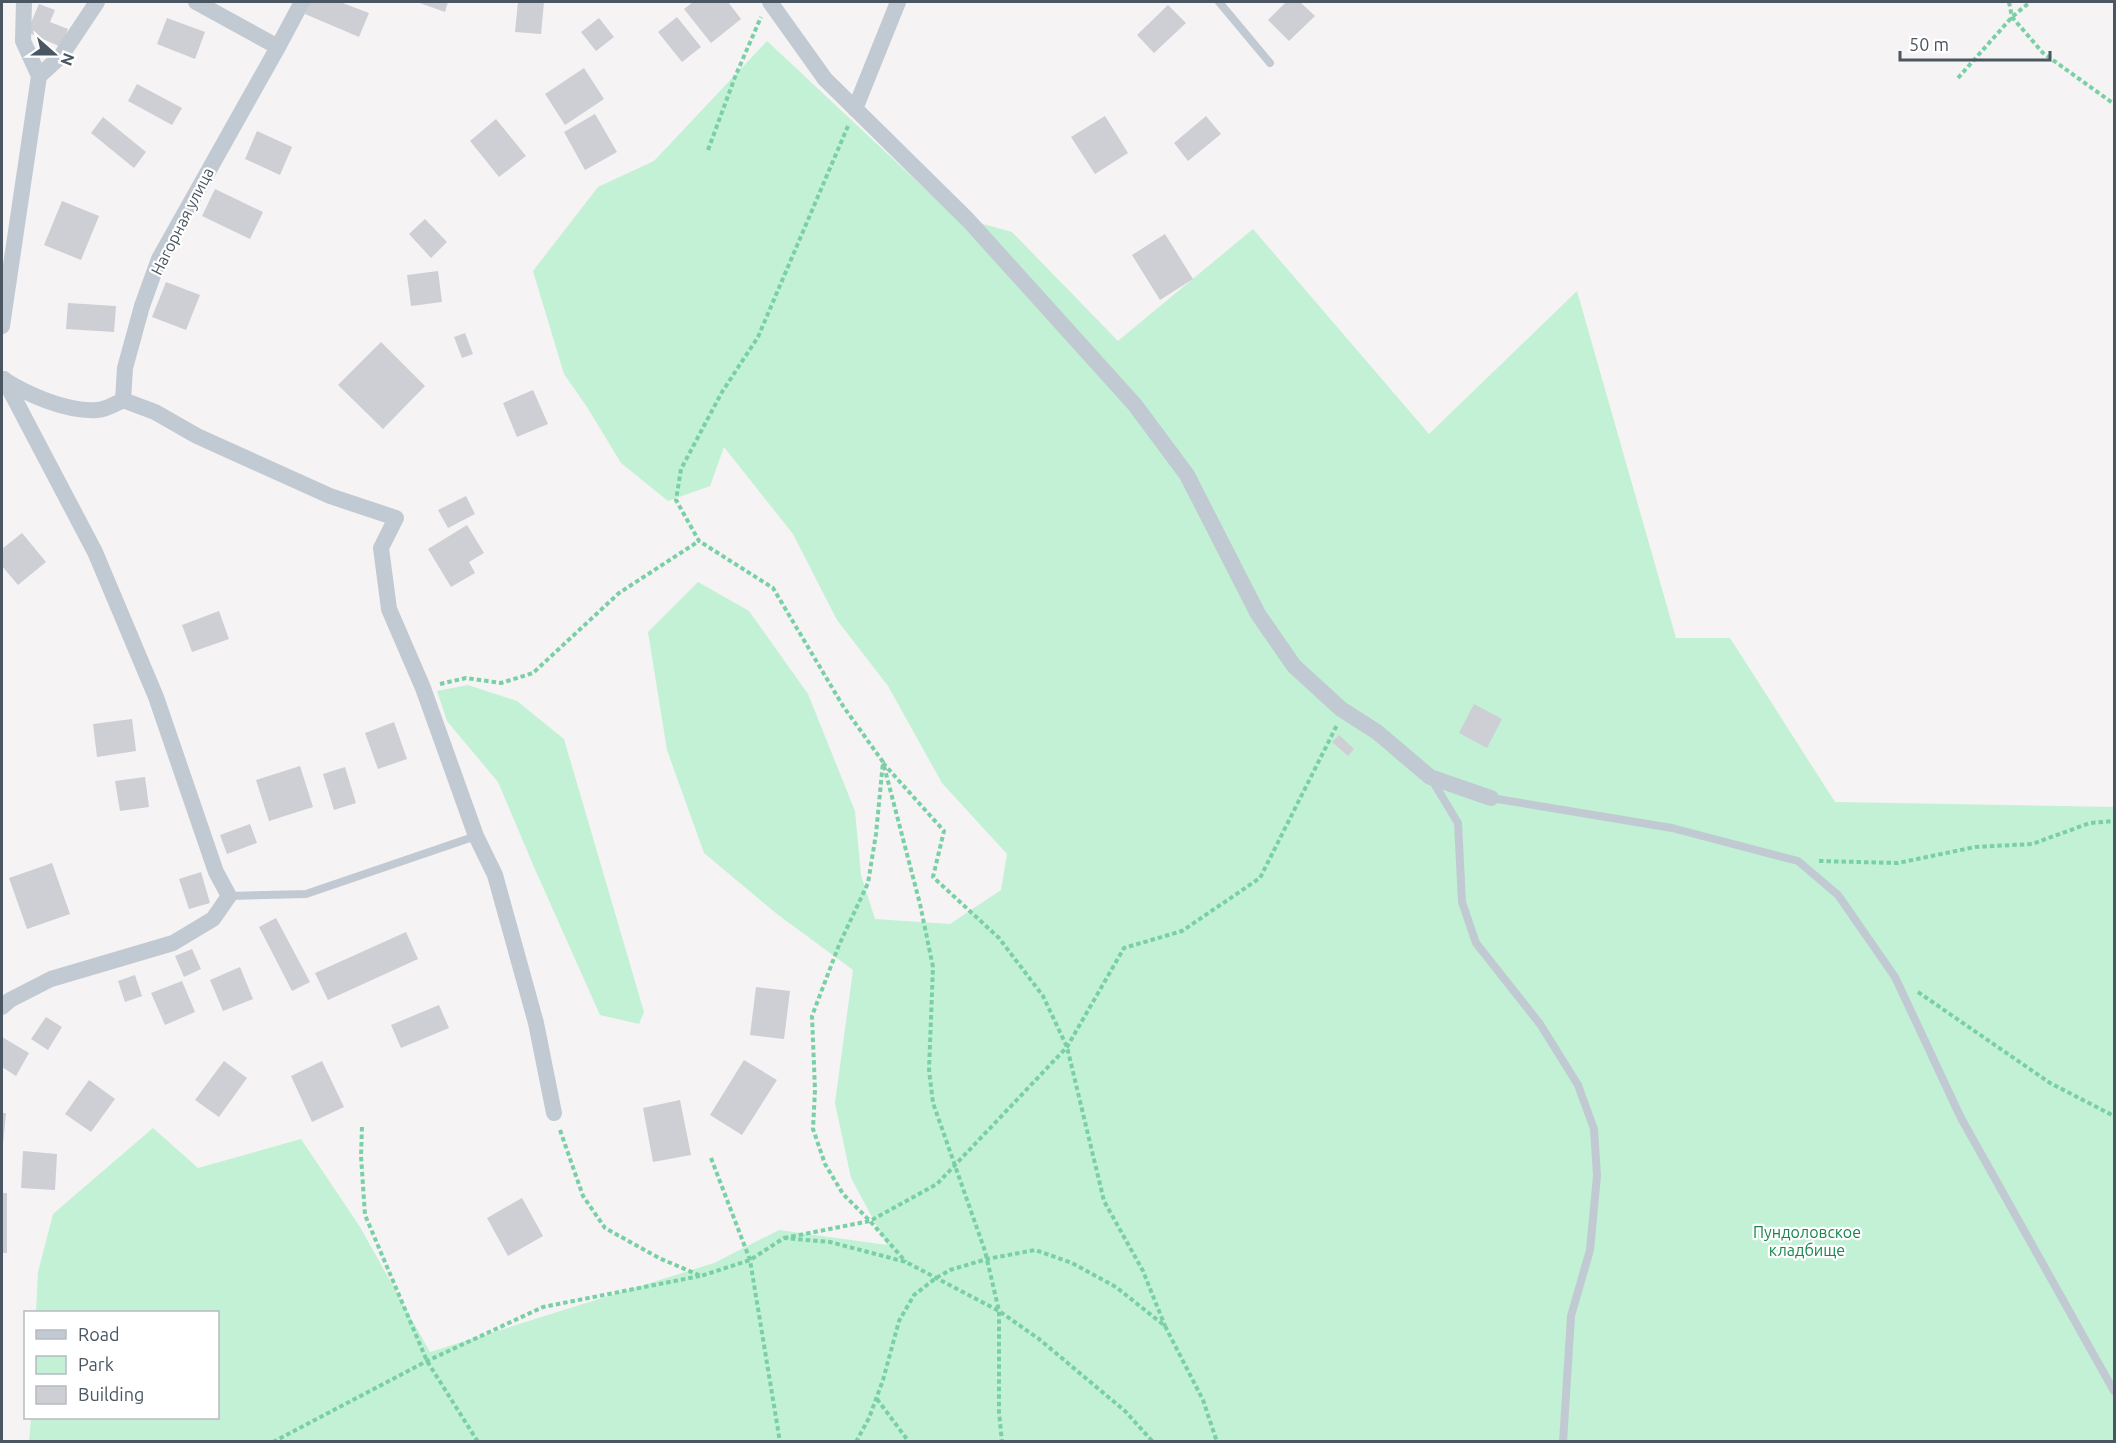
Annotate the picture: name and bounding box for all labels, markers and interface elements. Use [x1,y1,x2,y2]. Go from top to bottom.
north arrow [24,24,84,84]
scale bar [1900,24,2050,62]
text: 50 m [1909,34,1949,54]
text: N [57,51,79,68]
street label: Нагорная улица [147,164,217,278]
park label: Пундоловское кладбище [1753,1223,1861,1259]
legend [24,1311,219,1419]
text: Road [78,1324,120,1344]
text: Park [78,1354,114,1374]
text: Building [78,1384,144,1404]

